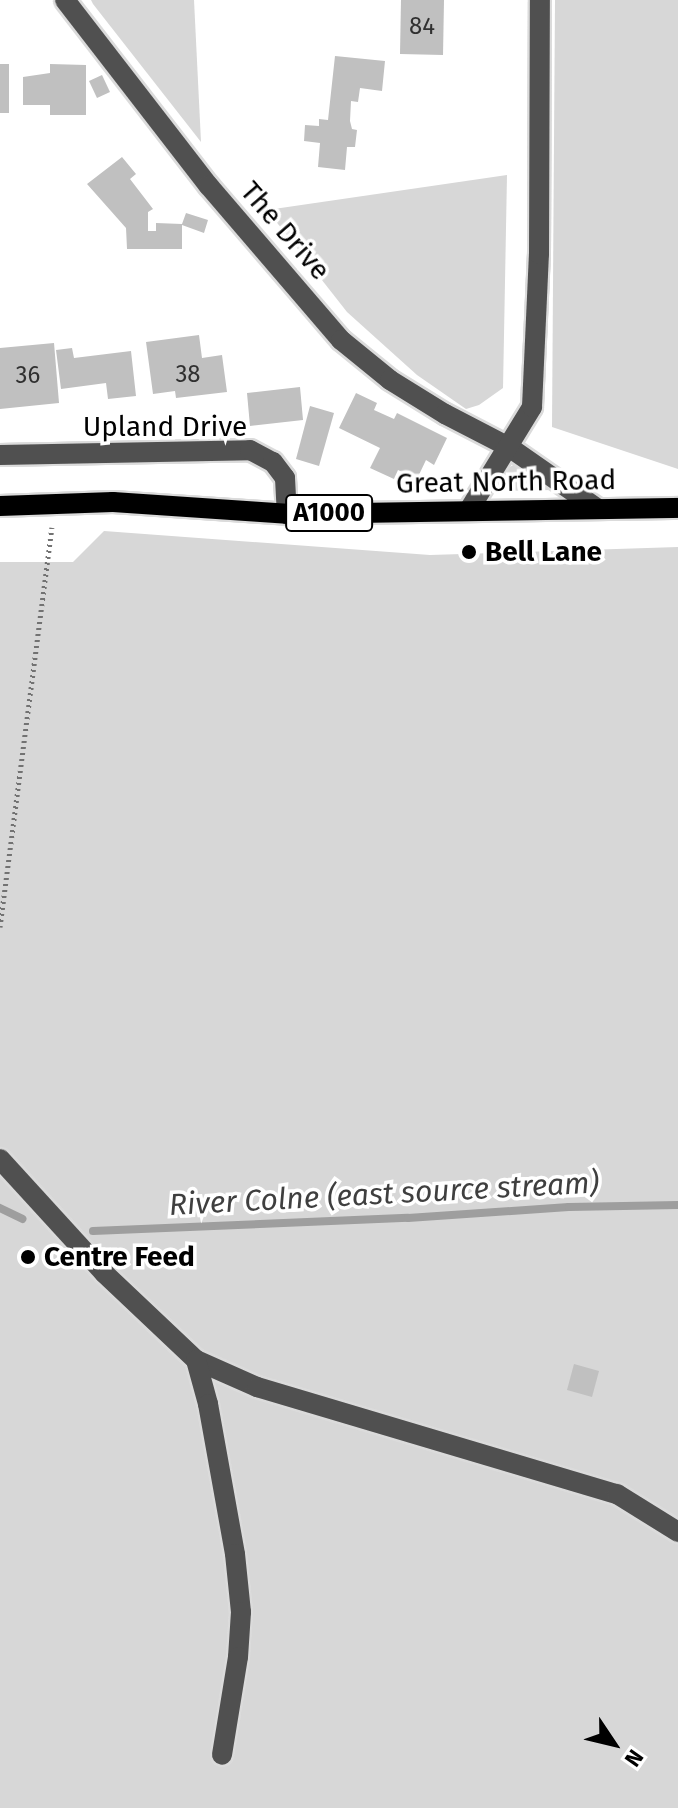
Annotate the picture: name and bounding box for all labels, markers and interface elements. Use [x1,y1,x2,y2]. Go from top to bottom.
house number: 84 [409,13,435,41]
street label: The Drive [233,175,337,287]
house number: 38 [175,361,201,389]
house number: 36 [16,362,40,390]
street label: Upland Drive [83,410,247,444]
street label: Great North Road [396,463,616,501]
road number: A1000 [285,491,373,535]
place label: Bell Lane [485,535,602,569]
marker: Bell Lane [460,543,478,561]
water label: River Colne (east source stream) [168,1165,600,1223]
place label: Centre Feed [44,1240,195,1274]
marker: Centre Feed [19,1248,37,1266]
north arrow [574,1704,654,1784]
text: N [619,1744,649,1772]

